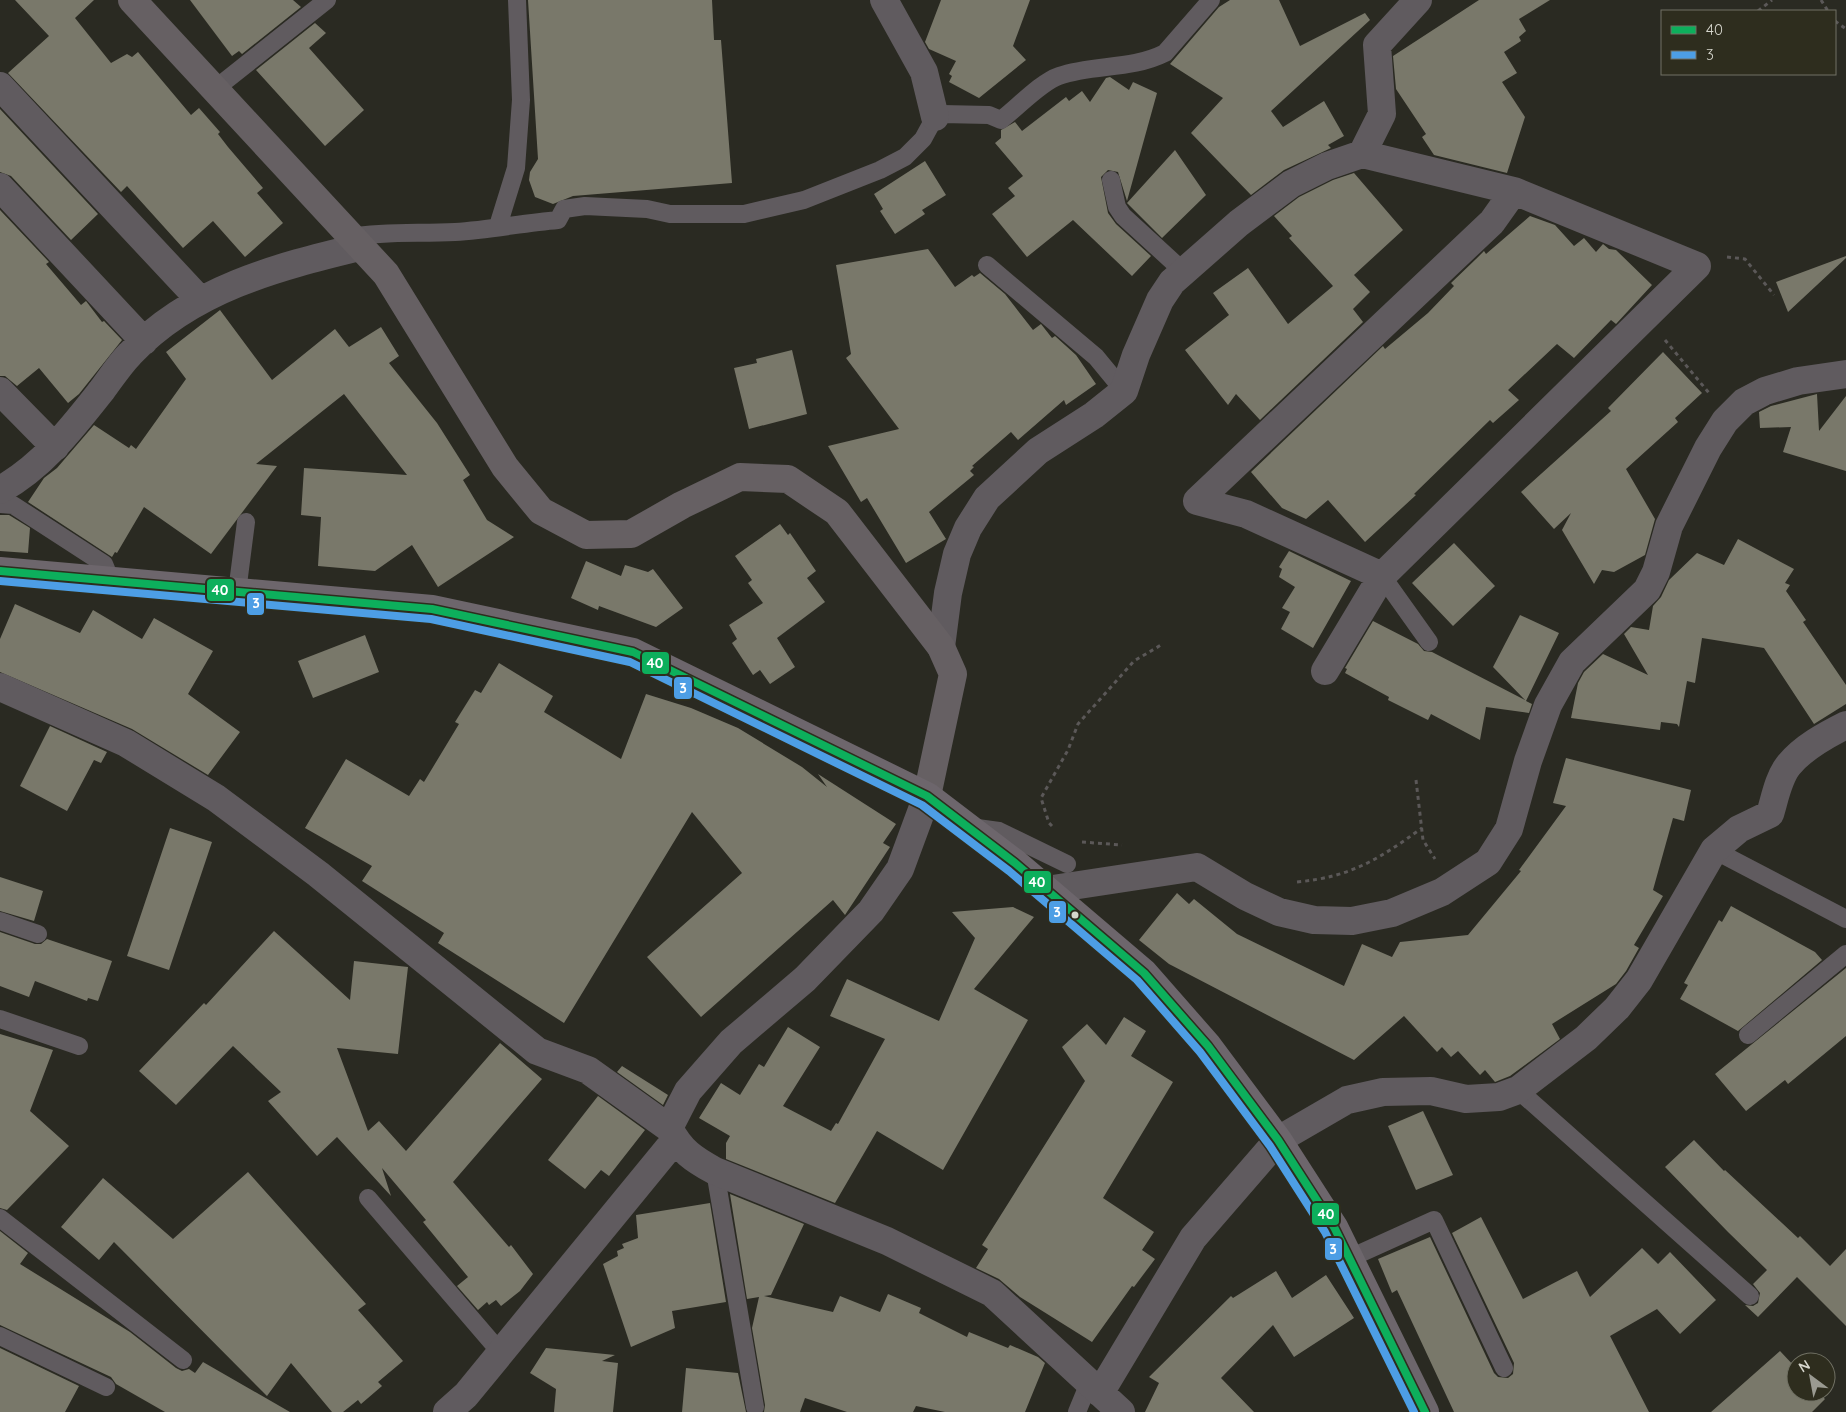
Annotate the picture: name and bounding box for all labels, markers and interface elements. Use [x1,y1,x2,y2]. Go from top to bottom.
legend [1661,10,1836,75]
text: 40 [1706,20,1723,39]
text: 3 [1706,45,1714,64]
line badge: 40 [206,578,235,602]
text: 40 [212,581,229,599]
line badge: 3 [246,592,265,616]
text: 3 [252,594,260,612]
line badge: 40 [641,651,670,675]
text: 40 [647,654,664,672]
line badge: 3 [673,676,693,700]
text: 3 [679,679,687,697]
line badge: 40 [1023,870,1052,894]
text: 40 [1029,873,1046,891]
line badge: 3 [1048,900,1067,924]
text: 3 [1053,903,1061,921]
unlabelled marker [1070,910,1080,920]
line badge: 40 [1311,1202,1340,1226]
text: 40 [1318,1205,1335,1223]
line badge: 3 [1324,1237,1343,1261]
text: 3 [1329,1240,1337,1258]
north arrow [1786,1352,1836,1402]
text: N [1795,1356,1813,1376]

